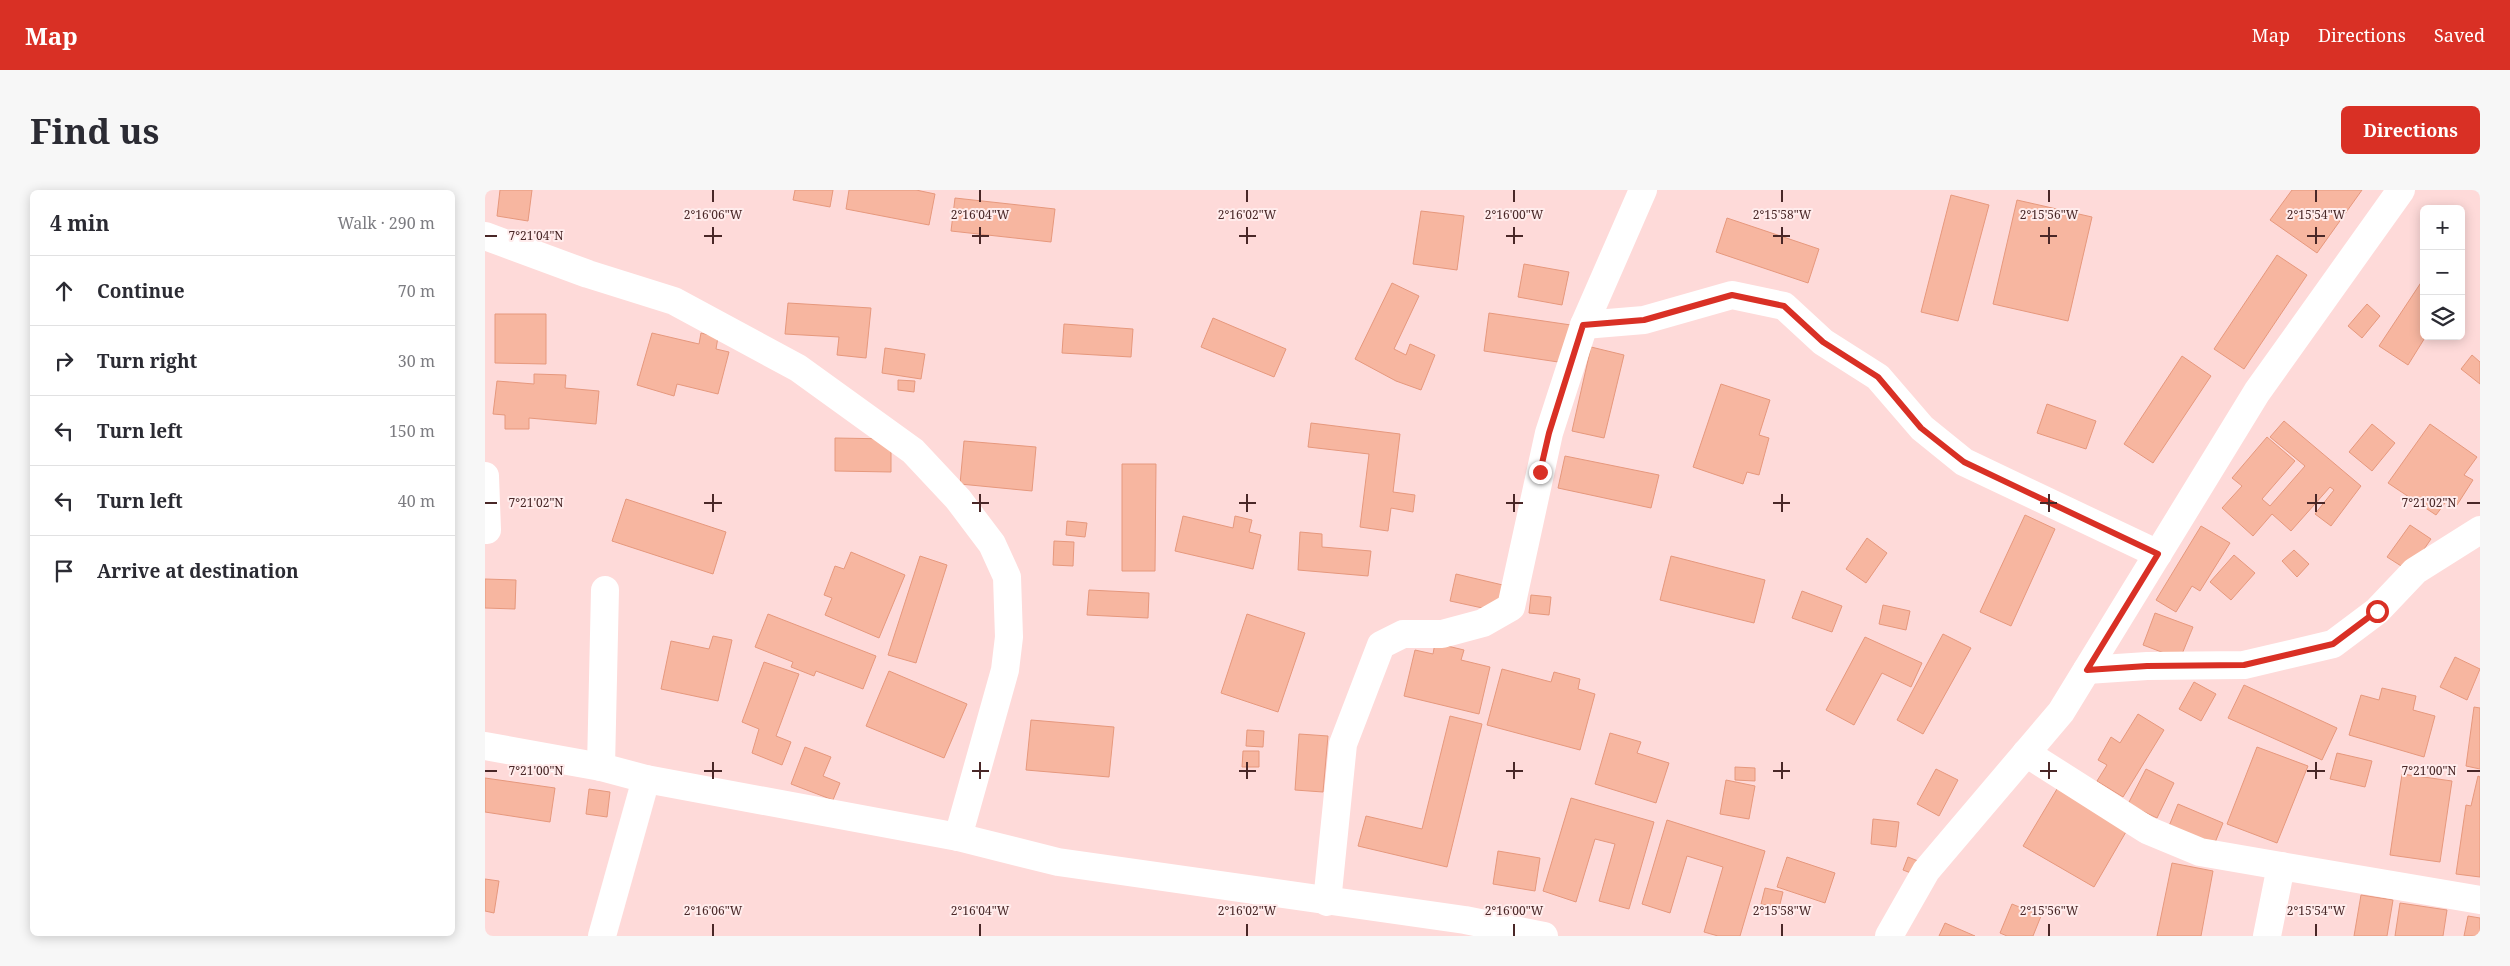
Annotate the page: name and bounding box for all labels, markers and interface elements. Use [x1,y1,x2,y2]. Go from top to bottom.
text: Map [25,19,78,52]
text: Map [2252,23,2290,47]
text: Directions [2318,23,2406,47]
text: Saved [2434,23,2485,47]
button: Directions [2341,106,2480,154]
text: Find us [30,107,159,154]
map controls [2420,205,2465,340]
button: + [2420,205,2465,250]
text: 2°16'06"W [684,206,743,223]
text: 2°16'04"W [951,206,1010,223]
text: 2°16'02"W [1218,206,1277,223]
text: 2°16'00"W [1485,206,1544,223]
text: 2°15'58"W [1753,206,1812,223]
text: 2°15'56"W [2020,206,2079,223]
text: 2°15'54"W [2287,206,2346,223]
text: 4 min [50,209,109,237]
text: Walk · 290 m [338,212,435,234]
text: 7°21'04"N [508,227,564,244]
button: − [2420,250,2465,295]
icon: ahead [50,277,78,305]
text: Continue [97,278,185,304]
text: 70 m [398,280,435,302]
button: layers [2420,295,2465,340]
icon: right [50,347,78,375]
text: Turn right [97,348,197,374]
text: 30 m [398,350,435,372]
icon: left [50,417,78,445]
text: Turn left [97,418,183,444]
text: 150 m [389,420,435,442]
route end [1529,461,1552,484]
icon: left [50,487,78,515]
text: Turn left [97,488,183,514]
text: 40 m [398,490,435,512]
text: 7°21'02"N [508,494,564,511]
text: 7°21'02"N [2401,494,2457,511]
icon: arrive [50,557,78,585]
text: Arrive at destination [97,558,299,584]
route start [2366,600,2389,623]
text: 7°21'00"N [508,762,564,779]
text: 7°21'00"N [2401,762,2457,779]
text: 2°16'06"W [684,902,743,919]
text: 2°16'04"W [951,902,1010,919]
text: 2°16'02"W [1218,902,1277,919]
text: 2°16'00"W [1485,902,1544,919]
text: 2°15'58"W [1753,902,1812,919]
text: 2°15'56"W [2020,902,2079,919]
text: 2°15'54"W [2287,902,2346,919]

